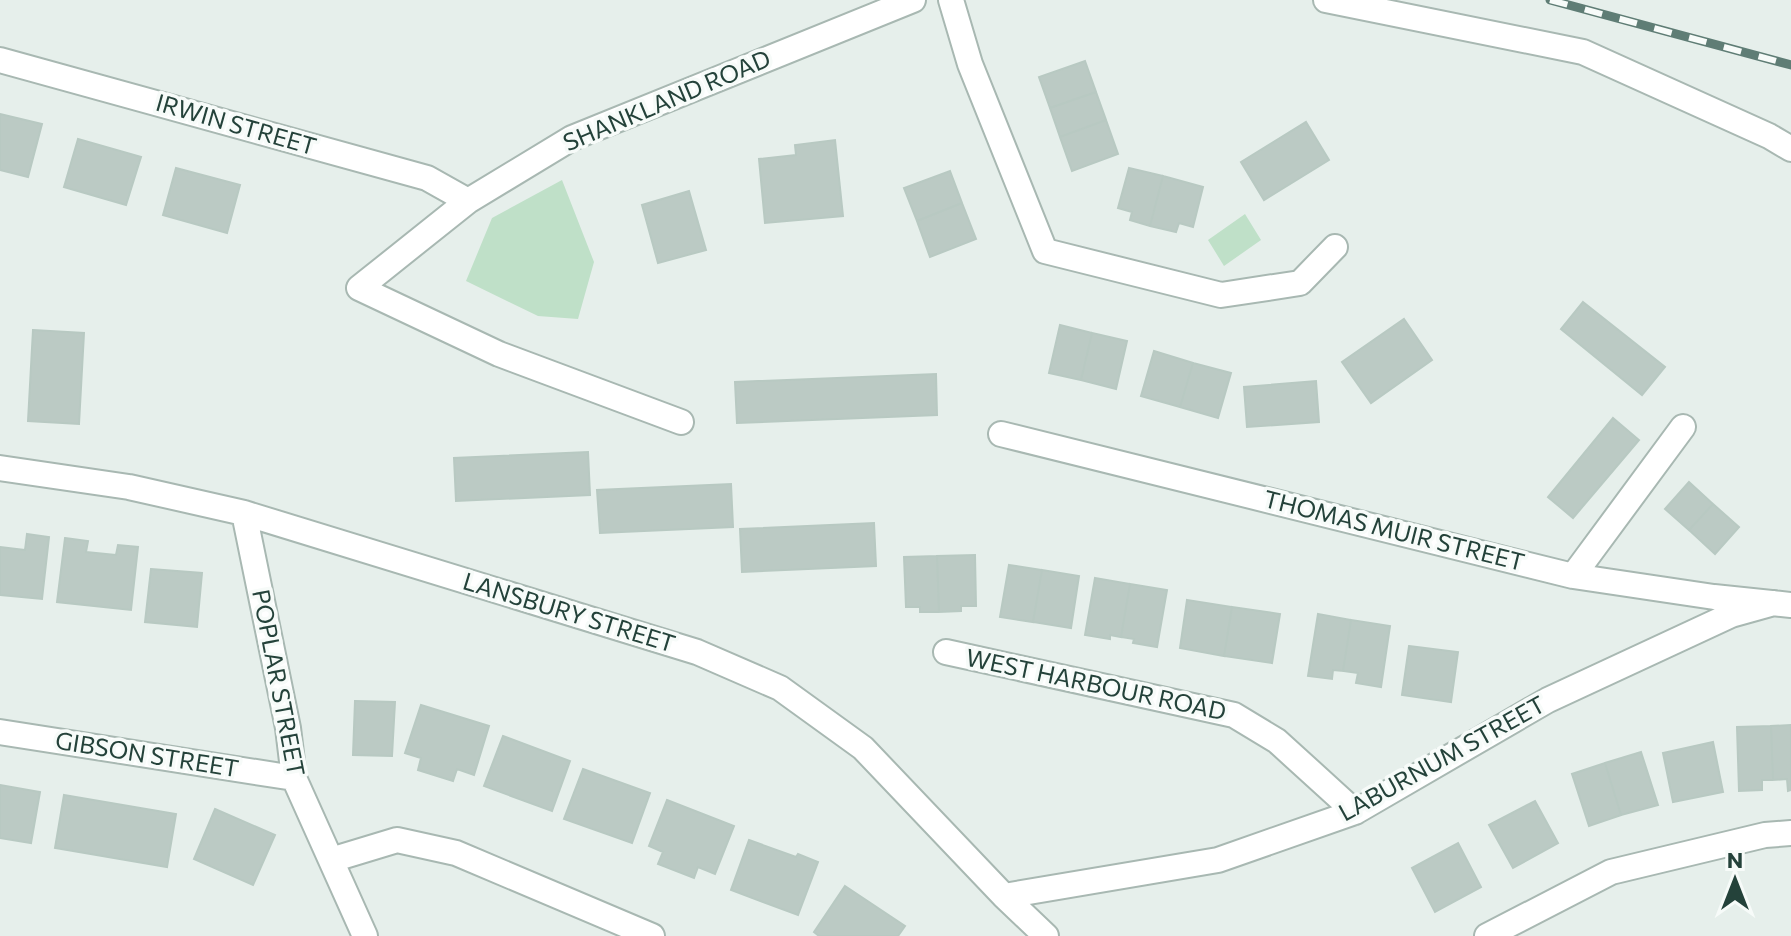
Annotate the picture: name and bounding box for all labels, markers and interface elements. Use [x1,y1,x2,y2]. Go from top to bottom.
street label: SHANKLAND ROAD [558,43,774,156]
street label: IRWIN STREET [153,87,320,160]
street label: THOMAS MUIR STREET [1261,483,1528,576]
street label: LANSBURY STREET [460,565,679,658]
street label: POPLAR STREET [247,587,312,779]
street label: WEST HARBOUR ROAD [964,642,1229,725]
street label: LABURNUM STREET [1333,689,1550,826]
street label: GIBSON STREET [53,725,241,782]
north arrow [1695,840,1775,920]
text: N [1727,846,1743,873]

